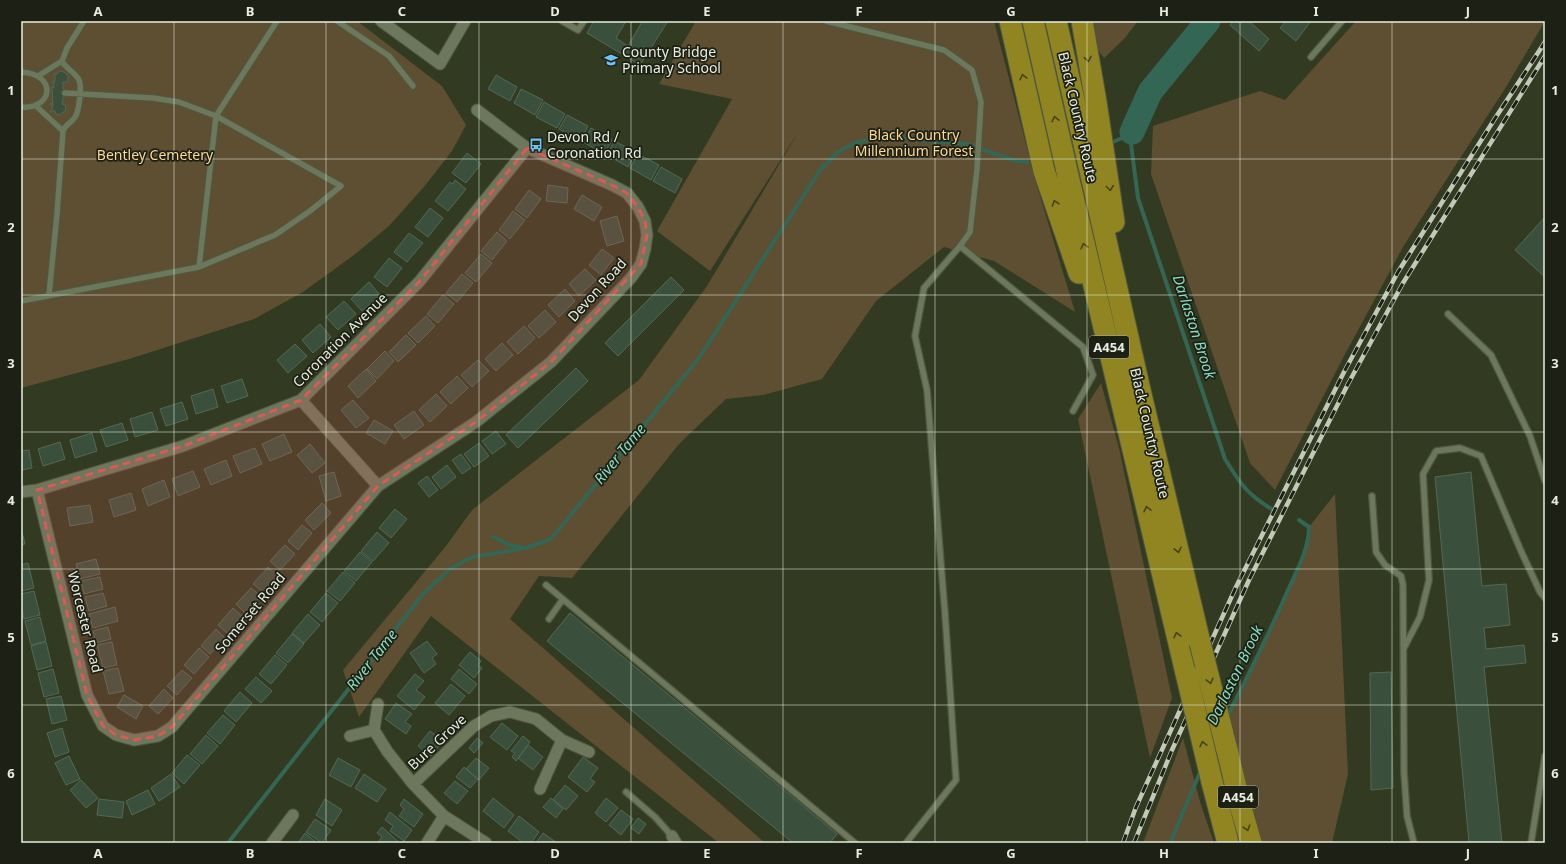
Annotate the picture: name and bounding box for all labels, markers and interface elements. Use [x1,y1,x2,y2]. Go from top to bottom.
text: A [94,2,103,20]
text: B [246,2,254,20]
text: C [398,2,406,20]
text: D [550,2,560,20]
text: E [703,2,711,20]
text: F [855,2,863,20]
text: G [1006,2,1016,20]
text: H [1159,2,1169,20]
text: I [1313,2,1319,20]
text: J [1465,2,1470,20]
place label: County Bridge Primary School [622,42,721,77]
street label: Black Country Route [1054,50,1103,184]
school or university icon: County Bridge Primary School [603,52,619,68]
one-way arrow [1084,56,1092,63]
one-way arrow [1019,74,1027,80]
text: 1 [7,81,15,99]
text: 1 [1551,81,1559,99]
one-way arrow [1052,116,1060,122]
park label: Black Country Millennium Forest [855,125,973,160]
place label: Devon Rd / Coronation Rd [547,127,642,162]
bus stop icon: Devon Rd / Coronation Rd [528,137,544,153]
park label: Bentley Cemetery [97,145,214,164]
one-way arrow [1105,185,1114,191]
one-way arrow [1051,199,1060,206]
text: 2 [7,218,15,236]
text: 2 [1551,218,1559,236]
one-way arrow [1081,243,1089,249]
street label: Devon Road [563,254,630,326]
water label: Darlaston Brook [1169,272,1221,382]
street label: Coronation Avenue [288,288,391,391]
road number: A454 [1089,336,1129,358]
text: 3 [7,354,15,372]
text: 3 [1551,354,1559,372]
street label: Black Country Route [1126,366,1175,500]
water label: River Tame [589,419,650,488]
text: 4 [7,491,15,509]
text: 4 [1551,491,1559,509]
one-way arrow [1143,505,1152,512]
one-way arrow [1174,547,1182,553]
street label: Somerset Road [210,568,289,657]
street label: Worcester Road [64,569,107,675]
water label: Darlaston Brook [1201,621,1267,728]
water label: River Tame [341,624,402,694]
text: 5 [7,628,15,646]
text: 5 [1551,628,1559,646]
one-way arrow [1174,632,1182,638]
one-way arrow [1205,677,1213,684]
street label: Bure Grove [403,709,470,774]
one-way arrow [1199,741,1208,748]
text: 6 [7,764,15,782]
text: 6 [1551,764,1559,782]
road number: A454 [1218,786,1258,808]
one-way arrow [1242,825,1251,832]
text: A [94,844,103,862]
text: B [246,844,254,862]
text: C [398,844,406,862]
text: D [550,844,560,862]
text: E [703,844,711,862]
text: F [855,844,863,862]
text: G [1006,844,1016,862]
text: H [1159,844,1169,862]
text: I [1313,844,1319,862]
text: J [1465,844,1470,862]

